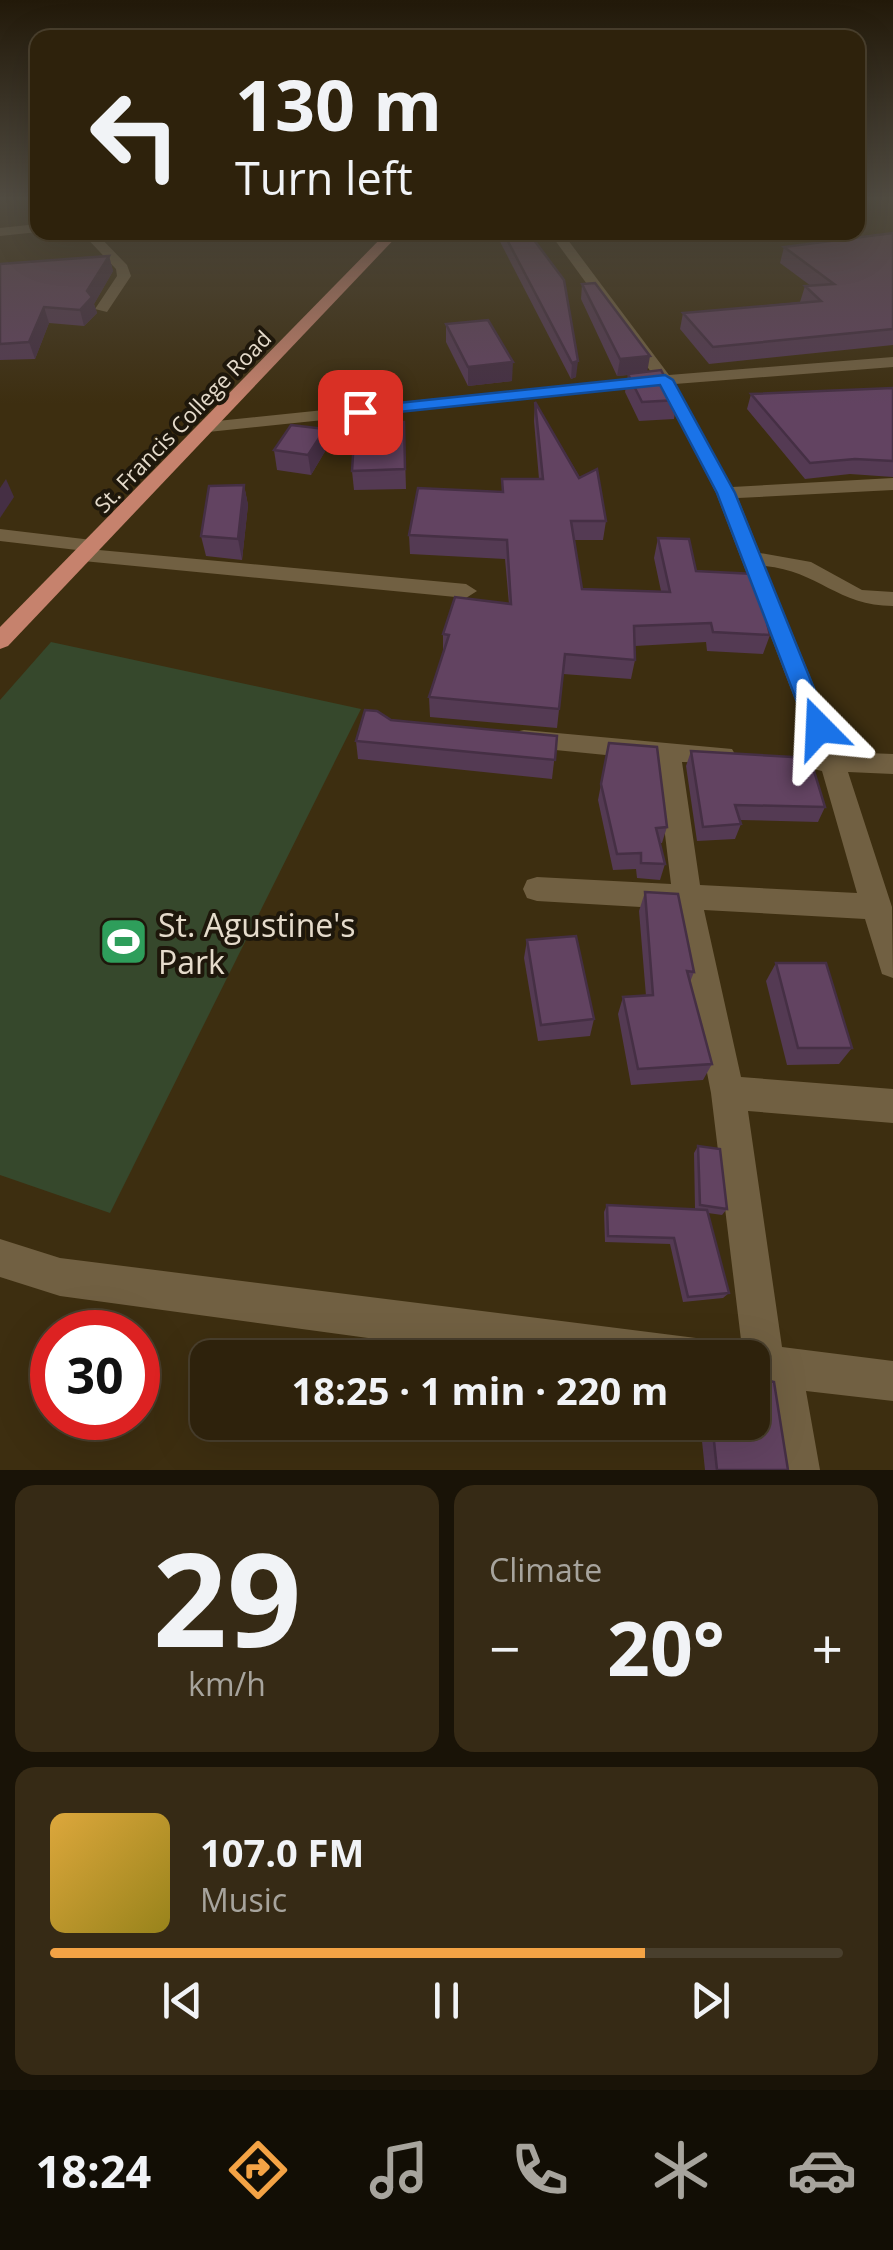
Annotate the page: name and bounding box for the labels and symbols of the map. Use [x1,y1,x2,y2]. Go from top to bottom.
street label: St. Francis College Road [87,323,277,519]
pin [318,370,403,455]
position arrow [767,676,871,780]
place label: St. Agustine's Park [158,903,356,983]
sports icon: St. Agustine's Park [97,916,149,968]
speed limit sign: 30 [30,1310,160,1440]

